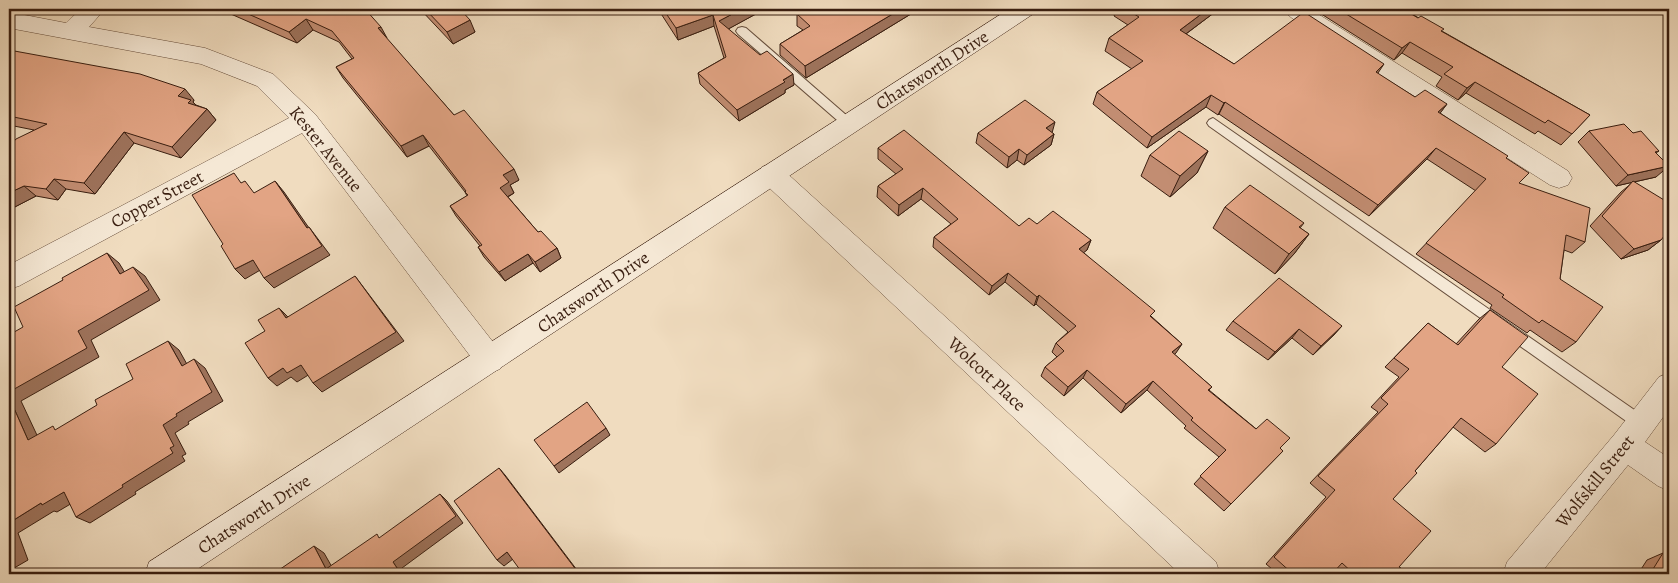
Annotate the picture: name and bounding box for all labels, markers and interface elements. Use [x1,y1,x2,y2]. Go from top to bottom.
street label: Chatsworth Drive [871,24,993,116]
street label: Kester Avenue [284,101,368,197]
street label: Copper Street [106,165,208,233]
street label: Chatsworth Drive [532,246,654,338]
street label: Wolcott Place [942,331,1031,416]
street label: Wolfskill Street [1550,430,1640,533]
street label: Chatsworth Drive [193,468,315,560]

